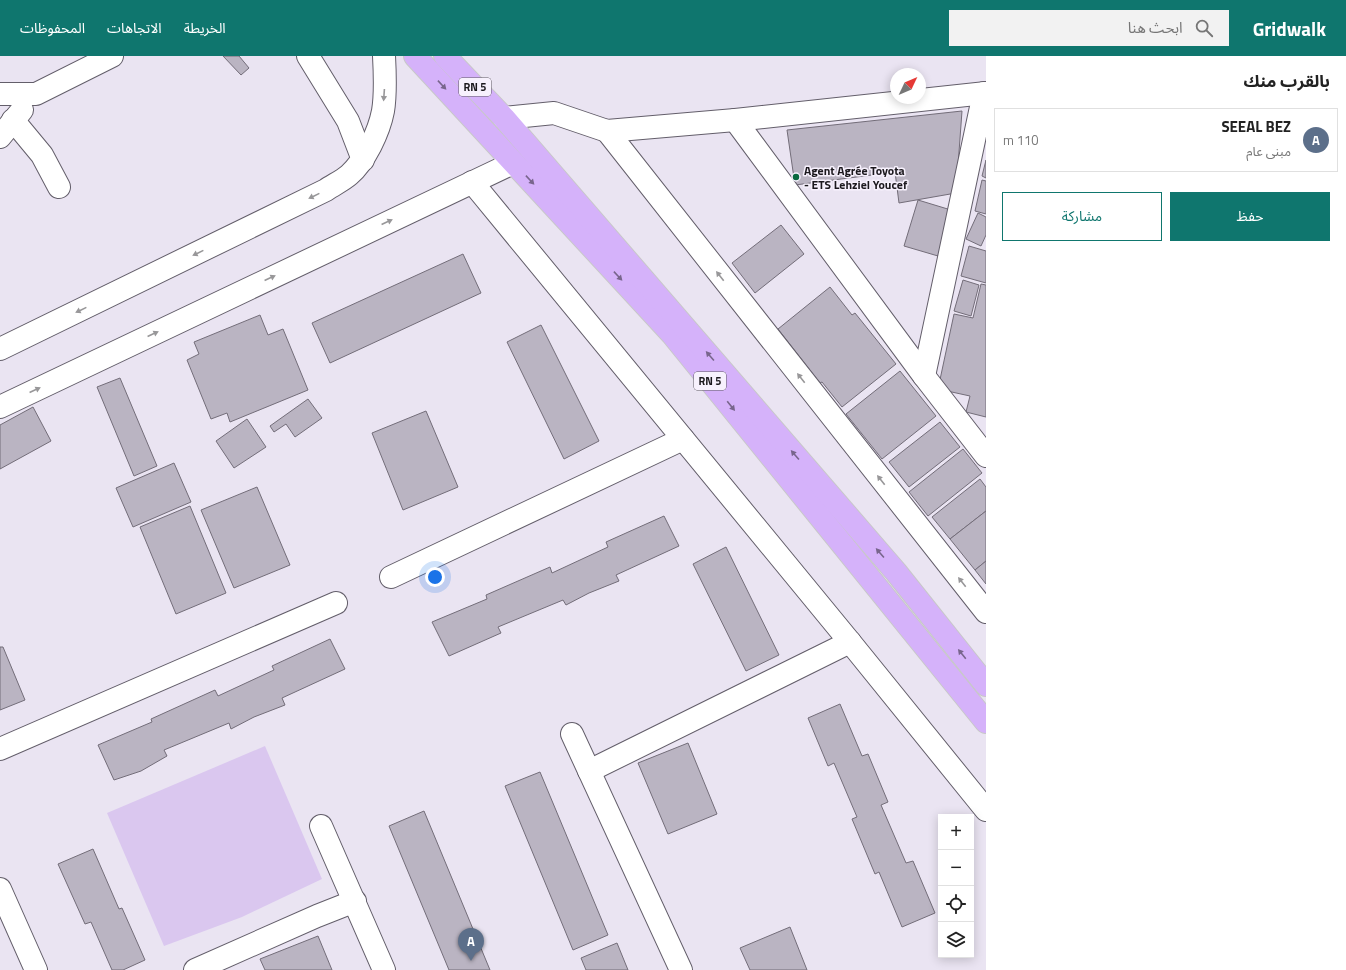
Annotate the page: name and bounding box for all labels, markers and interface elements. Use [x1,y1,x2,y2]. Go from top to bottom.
search box [949,10,1229,46]
text: Gridwalk [1253,14,1326,43]
text: ابحث هنا [1128,16,1183,39]
text: المحفوظات [20,17,85,38]
text: الاتجاهات [107,17,162,38]
text: الخريطة [184,17,226,38]
icon: search [1193,17,1215,39]
north arrow [890,68,926,104]
text: بالقرب منك [1243,68,1330,94]
road number: RN 5 [459,78,491,96]
one-way arrow [437,80,446,90]
one-way arrow [381,89,388,101]
text: SEEAL BEZ [1221,115,1291,138]
text: 110 m [1003,130,1039,150]
text: A [1312,130,1320,150]
text: مبنى عام [1246,141,1291,161]
place label: Agent Agrée Toyota - ETS Lehziel Youcef [804,161,908,194]
marker: Agent Agrée Toyota - ETS Lehziel Youcef [791,172,801,182]
one-way arrow [525,175,534,185]
one-way arrow [309,192,320,199]
button: مشاركة [1002,192,1162,241]
button: حفظ [1170,192,1330,241]
one-way arrow [382,219,393,225]
one-way arrow [192,250,203,256]
one-way arrow [716,270,725,281]
one-way arrow [613,271,622,280]
one-way arrow [264,275,276,281]
one-way arrow [75,307,86,313]
one-way arrow [147,331,158,337]
one-way arrow [706,351,715,362]
road number: RN 5 [694,372,726,390]
one-way arrow [796,372,805,383]
one-way arrow [30,387,41,393]
one-way arrow [726,400,735,411]
one-way arrow [791,449,800,460]
one-way arrow [877,474,886,485]
one-way arrow [876,548,885,558]
your location [425,567,445,587]
one-way arrow [958,576,966,587]
one-way arrow [958,649,966,659]
map controls [938,814,974,958]
button: + [938,814,974,850]
button: − [938,850,974,886]
button: locate [938,886,974,922]
button: layers [938,922,974,958]
pin: A [458,928,484,961]

